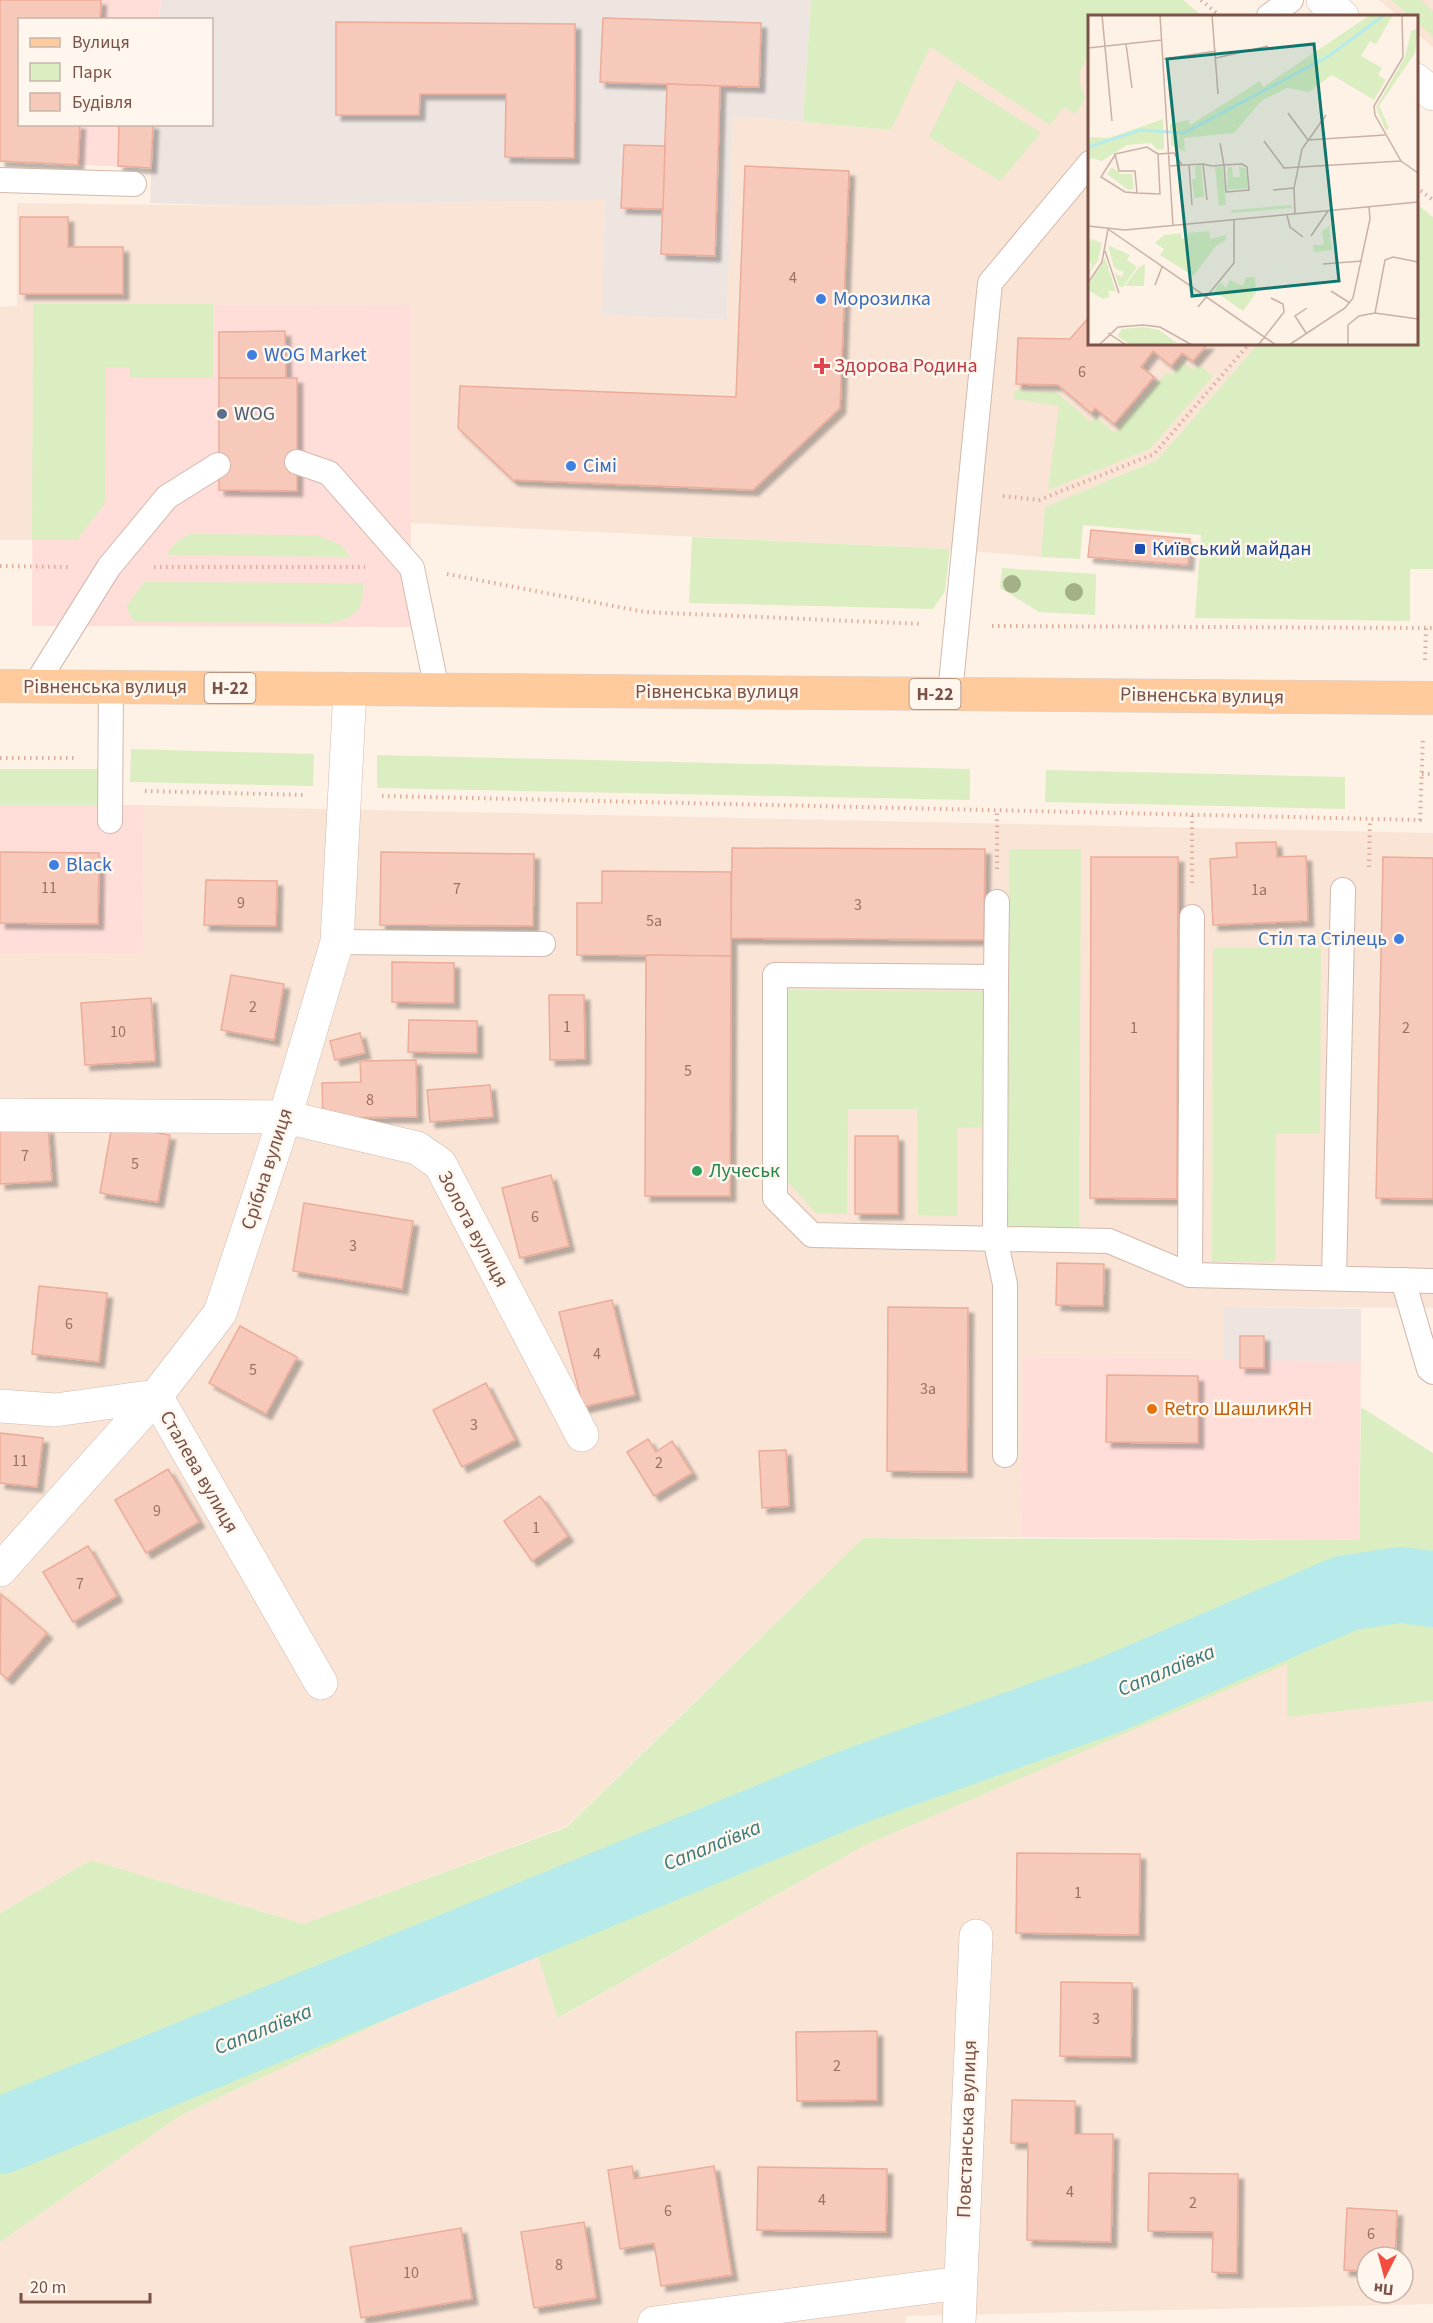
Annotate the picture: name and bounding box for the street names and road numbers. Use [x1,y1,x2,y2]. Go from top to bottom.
street label: Рівненська вулиця [23,673,187,701]
road number: Н-22 [204,673,256,703]
street label: Рівненська вулиця [635,678,799,706]
road number: Н-22 [910,679,960,709]
street label: Рівненська вулиця [1120,681,1284,711]
street label: Срібна вулиця [234,1105,300,1233]
street label: Золота вулиця [430,1166,516,1292]
street label: Сталева вулиця [153,1406,245,1538]
street label: Повстанська вулиця [950,2039,984,2219]

